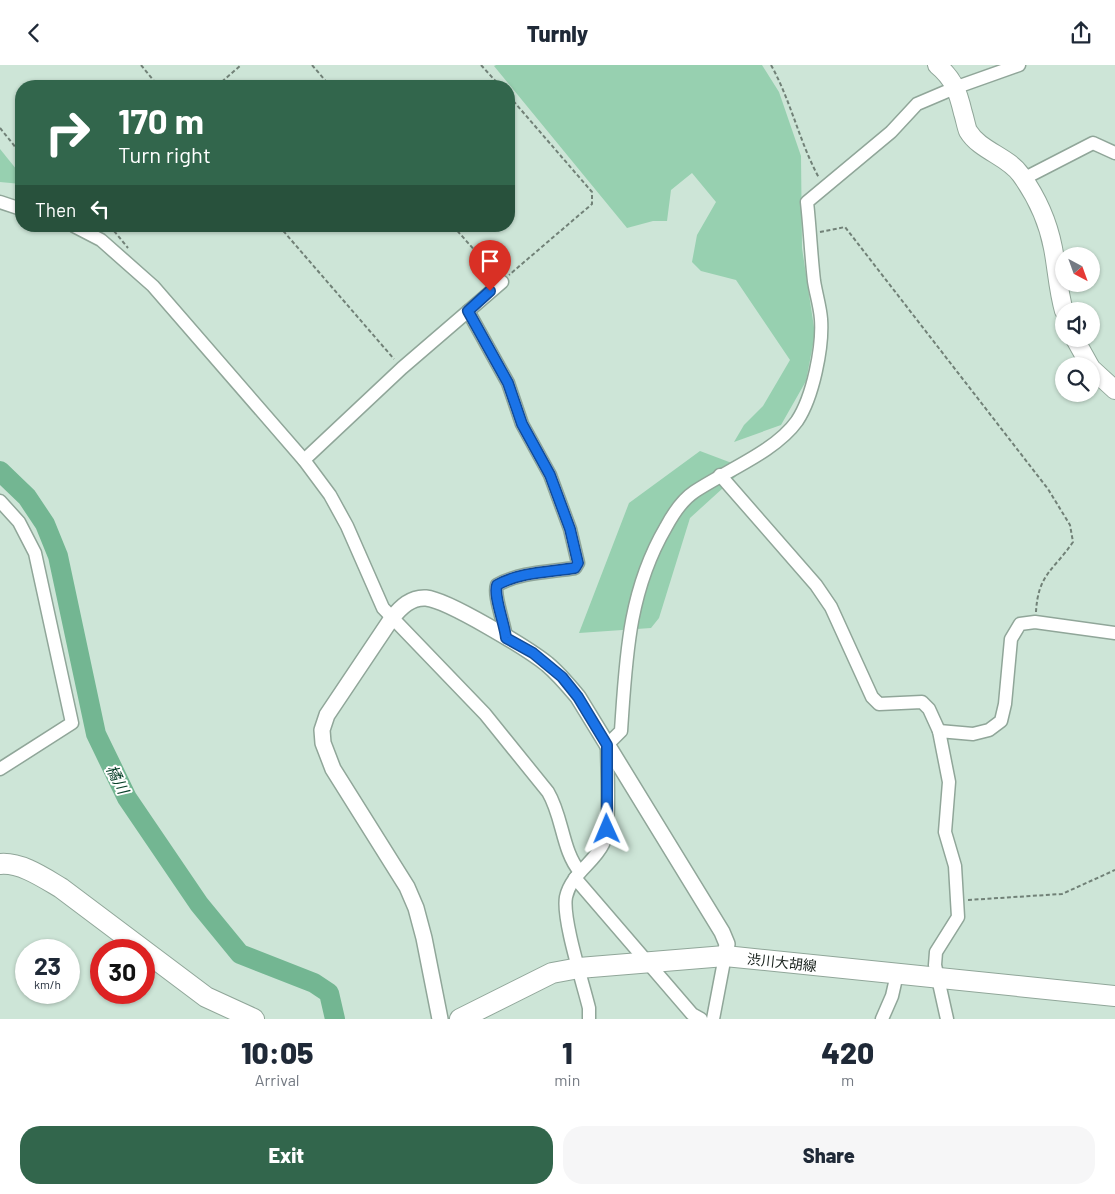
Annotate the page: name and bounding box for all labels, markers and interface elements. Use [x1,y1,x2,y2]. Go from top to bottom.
icon: back [20,19,48,47]
icon: share [1067,19,1095,47]
text: Turnly [527,20,588,46]
text: 170 m [118,99,204,141]
icon: right [35,100,100,165]
text: Turn right [118,141,211,167]
icon: left [86,195,114,223]
text: Then [35,198,76,221]
pin [469,240,511,291]
icon: arrive [476,247,504,275]
north arrow [1055,247,1100,293]
map controls [1055,247,1100,402]
button: sound [1055,302,1100,347]
button: search [1055,357,1100,402]
water label: 橘川 [103,762,134,798]
position arrow [580,802,632,854]
speed limit sign: 30 [90,939,155,1004]
text: 23 [34,950,61,980]
street label: 渋川大胡線 [746,950,818,974]
text: km/h [34,977,61,991]
text: 10:05 [241,1034,313,1070]
text: 1 [562,1034,573,1070]
text: 420 [821,1034,874,1070]
text: Arrival [255,1070,300,1089]
text: min [554,1070,580,1089]
text: m [841,1070,854,1089]
button: Exit [20,1126,553,1184]
button: Share [563,1126,1095,1184]

